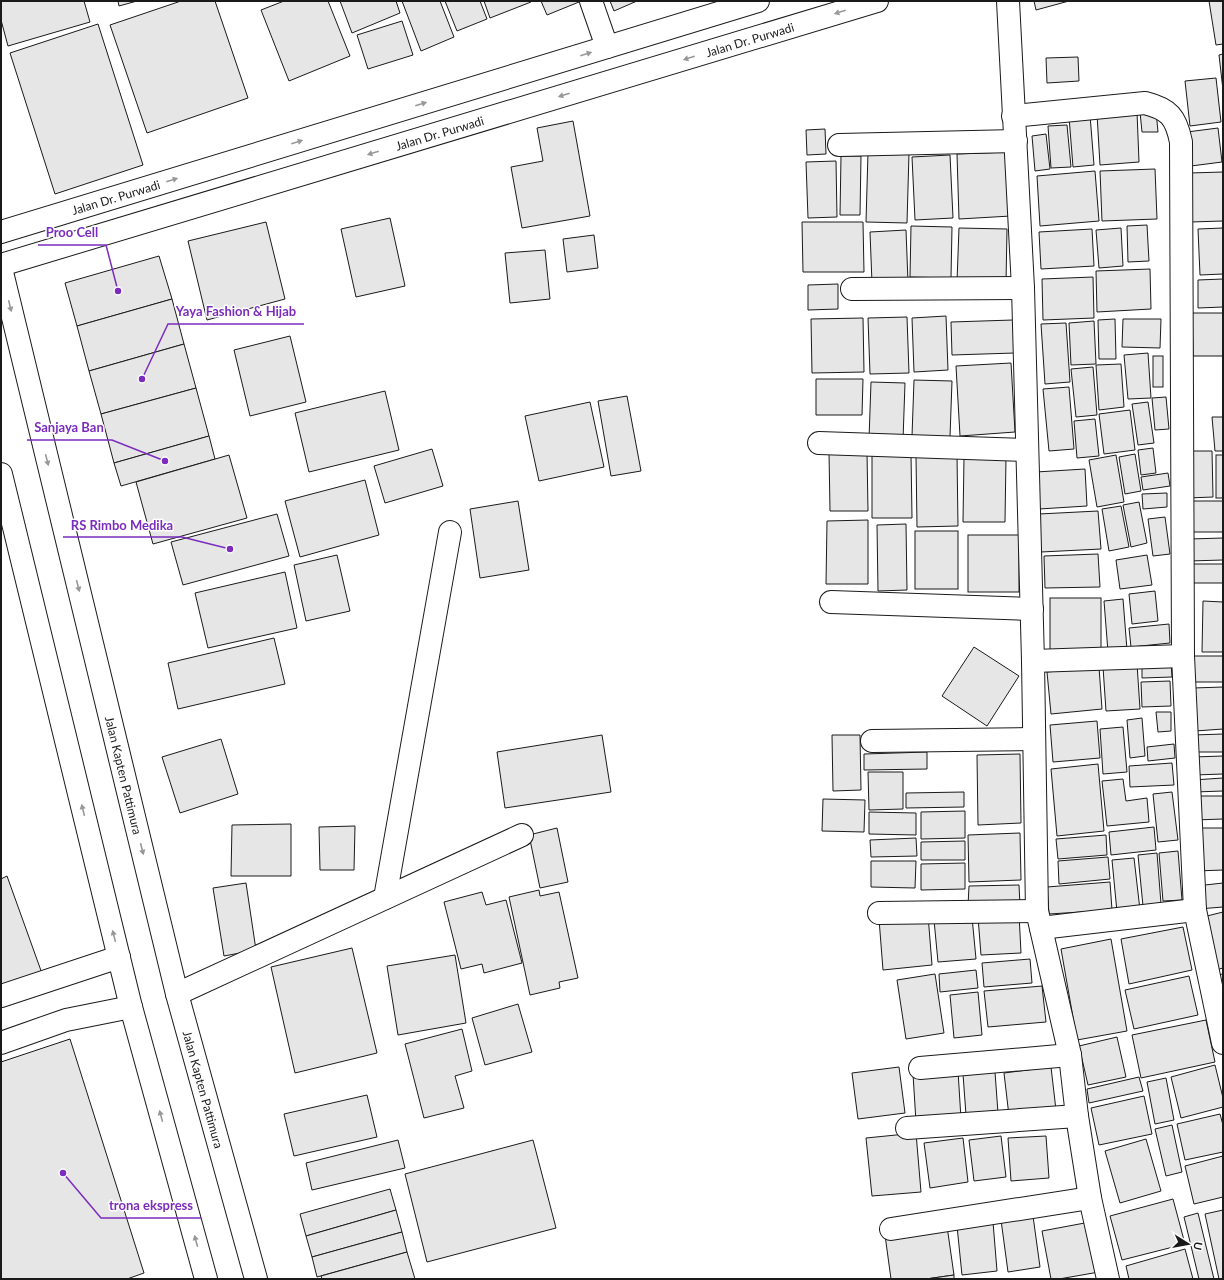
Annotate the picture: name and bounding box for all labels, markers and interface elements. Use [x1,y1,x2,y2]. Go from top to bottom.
one-way arrow [834,9,846,15]
street label: Jalan Dr. Purwadi [704,19,796,60]
one-way arrow [580,51,592,57]
one-way arrow [683,55,695,61]
one-way arrow [558,92,570,98]
one-way arrow [415,101,427,107]
street label: Jalan Dr. Purwadi [394,112,486,153]
one-way arrow [291,139,303,145]
one-way arrow [367,150,379,156]
street label: Jalan Dr. Purwadi [70,176,162,217]
one-way arrow [167,177,179,183]
callout: Proo Cell [38,220,106,245]
text: Proo Cell [46,224,98,240]
callout: Yaya Fashion & Hijab [168,299,304,324]
one-way arrow [8,300,14,312]
text: Yaya Fashion & Hijab [175,303,296,319]
callout: Sanjaya Ban [27,415,112,440]
text: Sanjaya Ban [34,419,104,435]
one-way arrow [45,454,51,466]
callout: RS Rimbo Medika [63,512,182,537]
text: RS Rimbo Medika [71,517,173,533]
one-way arrow [75,580,81,592]
street label: Jalan Kapten Pattimura [102,715,146,836]
one-way arrow [79,804,85,816]
one-way arrow [139,842,145,855]
one-way arrow [110,930,116,942]
street label: Jalan Kapten Pattimura [180,1029,227,1150]
one-way arrow [158,1110,164,1122]
callout: trona ekspress [101,1193,201,1218]
text: trona ekspress [109,1197,193,1213]
north arrow [1168,1224,1208,1264]
one-way arrow [192,1235,198,1248]
text: U [1191,1241,1205,1251]

